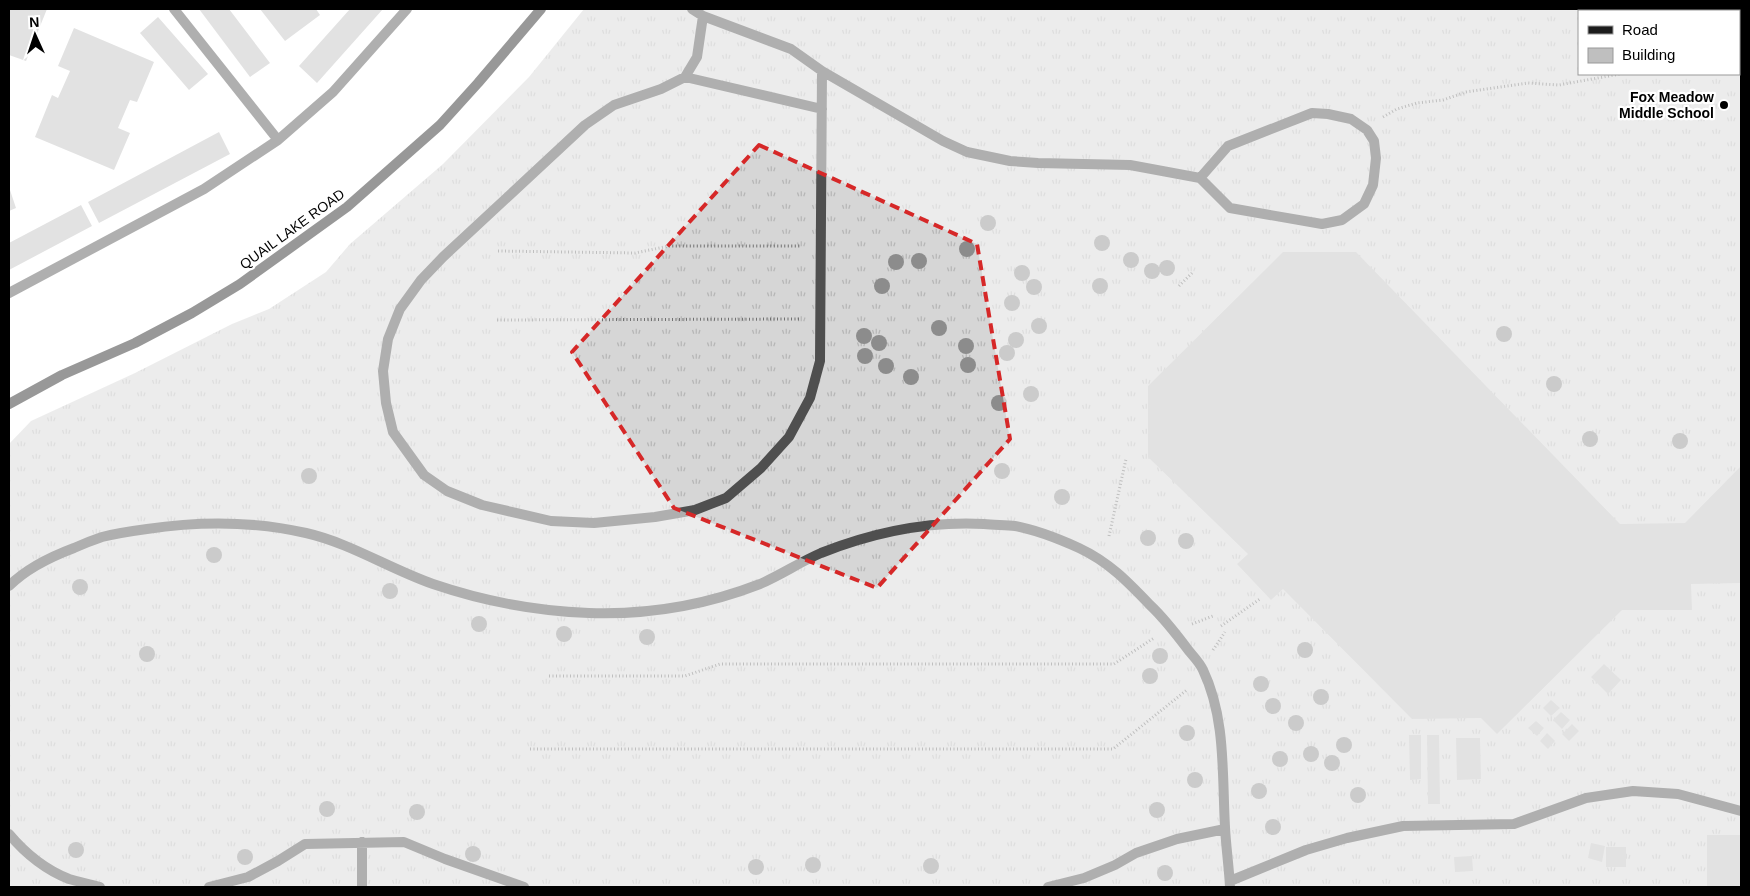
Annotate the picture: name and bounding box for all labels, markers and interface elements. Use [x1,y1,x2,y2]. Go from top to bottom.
north arrow [10,10,60,60]
legend [1578,10,1740,75]
text: N [29,14,40,30]
text: Road [1622,21,1658,38]
text: Building [1622,46,1675,63]
place label: Fox Meadow Middle School [1619,89,1714,121]
marker: Fox Meadow Middle School [1718,99,1730,111]
street label: QUAIL LAKE ROAD [237,186,347,272]

